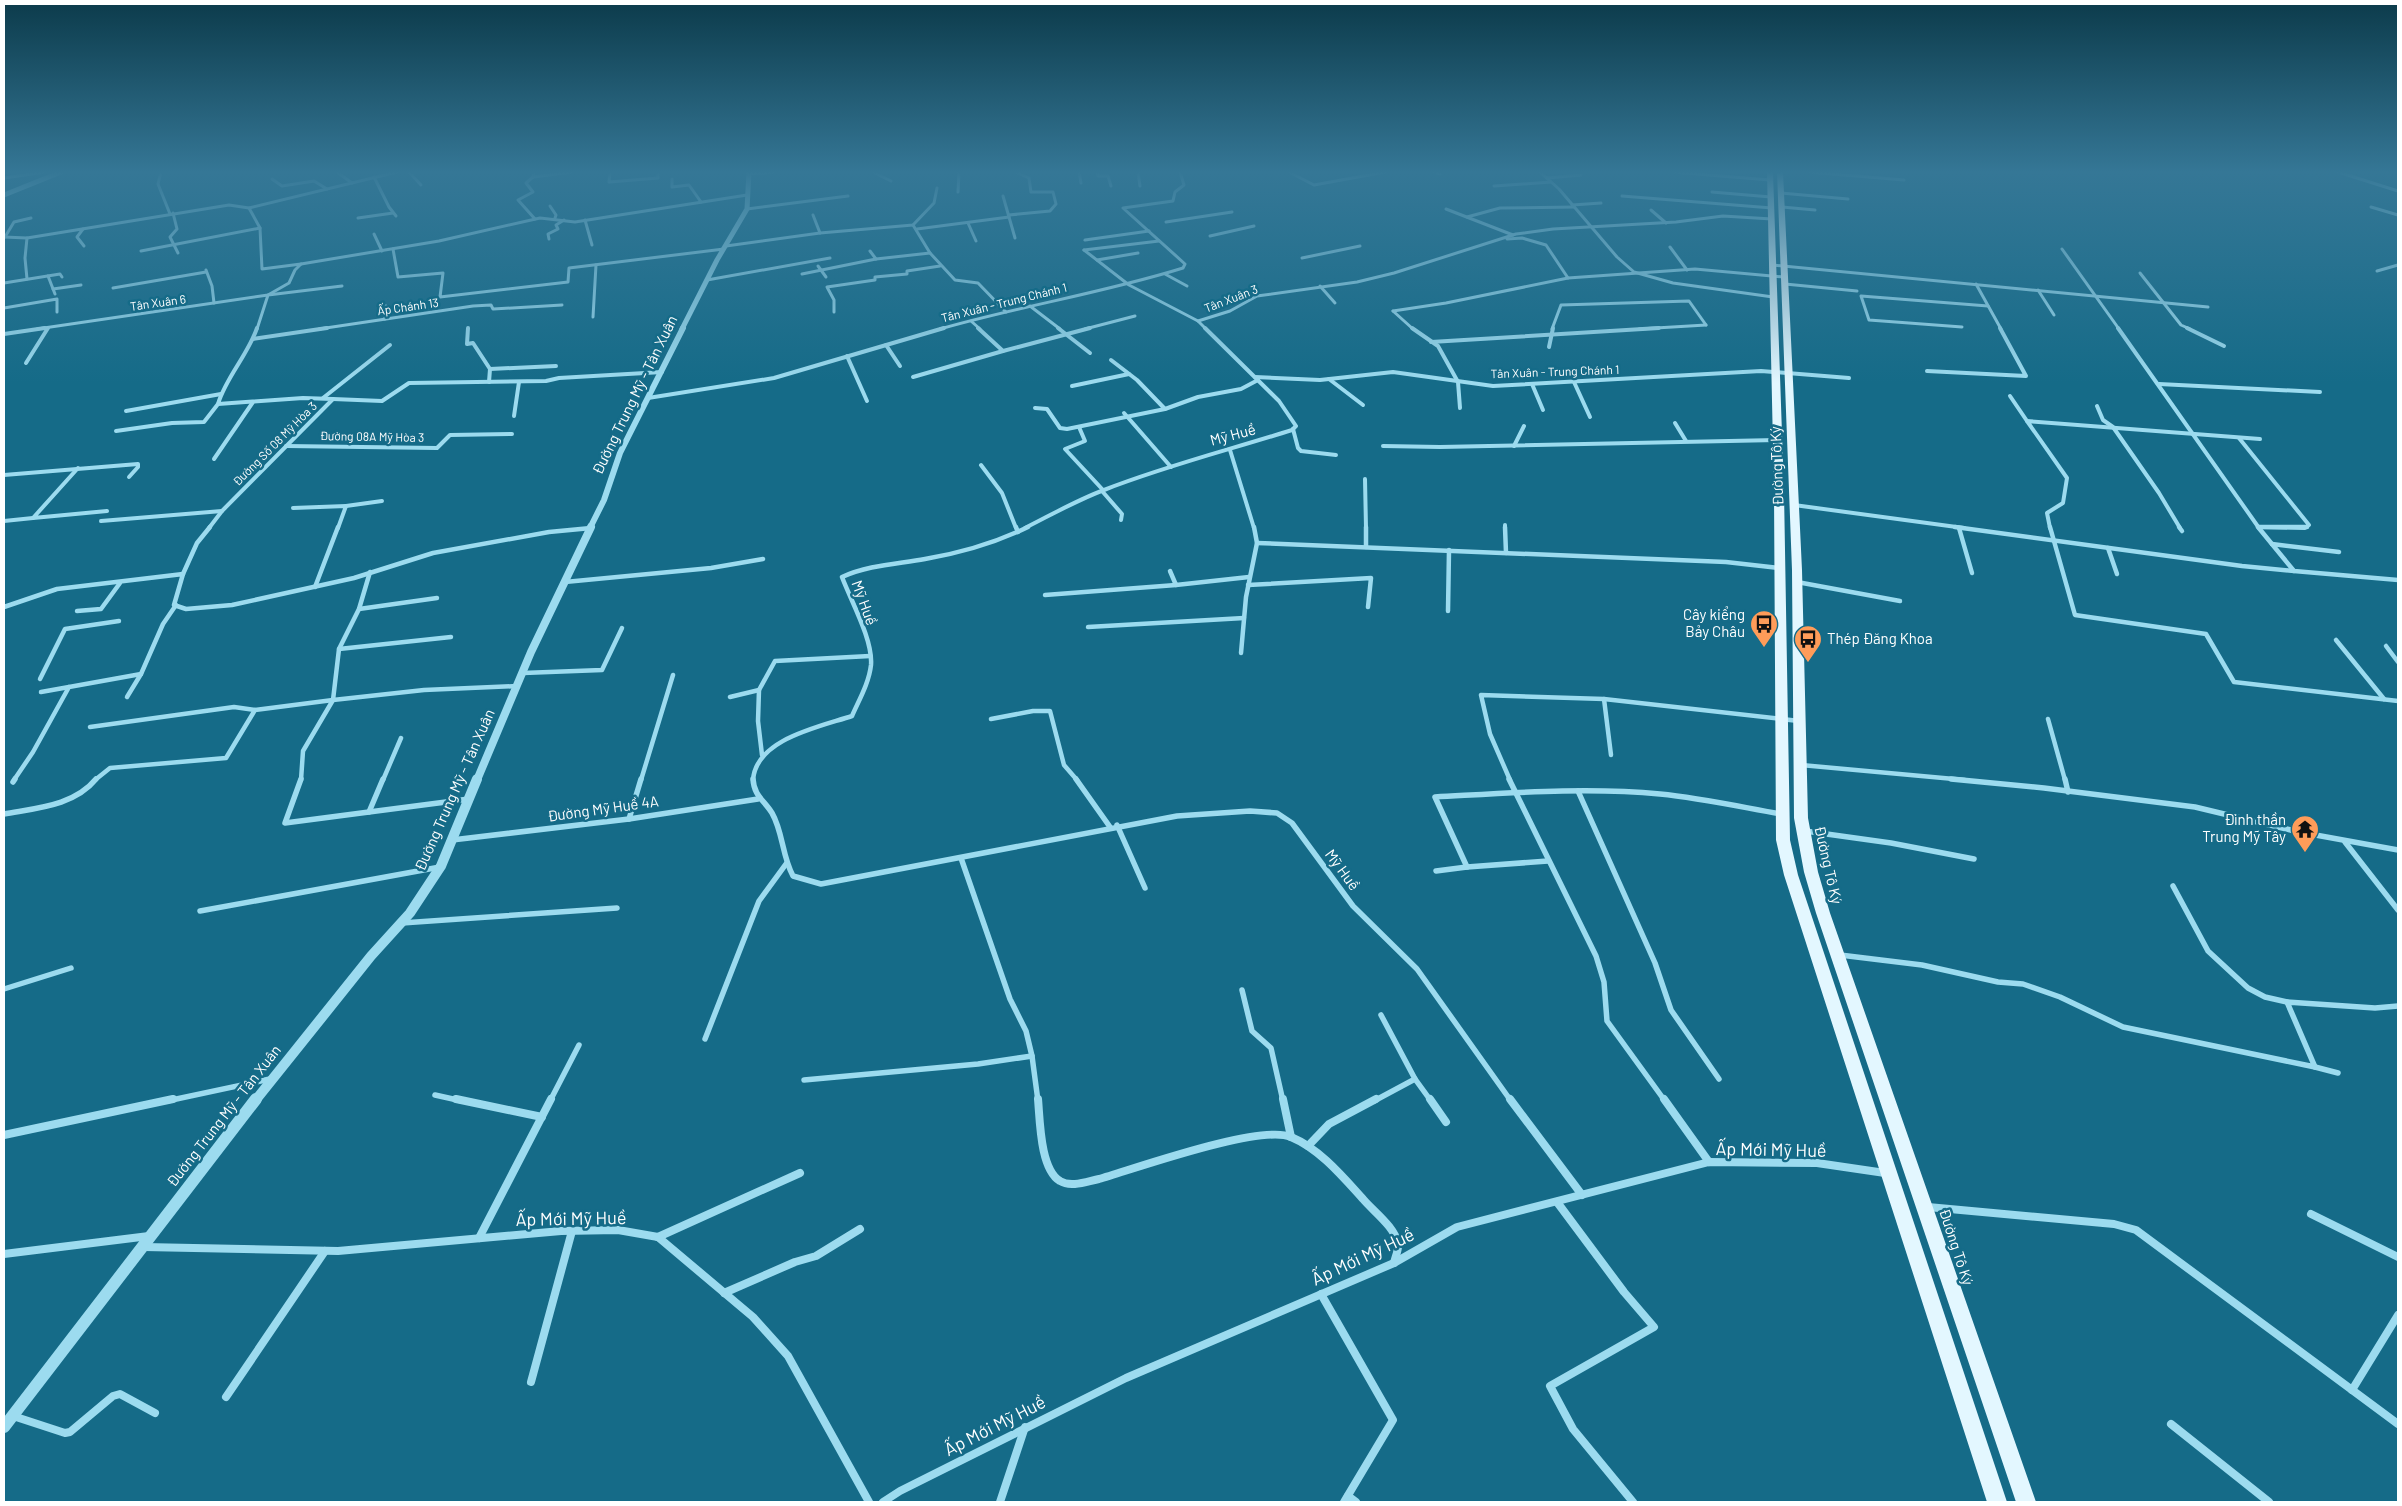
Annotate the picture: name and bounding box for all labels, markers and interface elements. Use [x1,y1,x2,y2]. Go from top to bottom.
street label: Tân Xuân - Trung Chánh 1 [940,280,1068,324]
street label: Tân Xuân 3 [1202,281,1259,315]
street label: Tân Xuân 6 [129,291,187,313]
street label: Ấp Chánh 13 [376,295,439,317]
street label: Đường Trung Mỹ - Tân Xuân [588,312,681,477]
street label: Tân Xuân - Trung Chánh 1 [1490,362,1620,380]
street label: Đường Số 08 Mỹ Hòa 3 [229,398,319,488]
street label: Mỹ Huề [1208,419,1258,449]
street label: Đường Tô Ký [1766,426,1786,506]
street label: Đường 08A Mỹ Hòa 3 [320,428,424,444]
street label: Mỹ Huề [849,578,881,628]
place label: Cây kiểng Bảy Châu [1683,605,1745,640]
bus stop icon: Cây kiểng Bảy Châu [1749,609,1779,648]
bus stop icon: Thép Đăng Khoa [1793,624,1823,663]
place label: Thép Đăng Khoa [1827,629,1933,647]
street label: Đường Trung Mỹ - Tân Xuân [410,706,498,873]
street label: Đường Mỹ Huề 4A [546,791,660,825]
place label: Đình thần Trung Mỹ Tây [2202,810,2286,845]
temple icon: Đình thần Trung Mỹ Tây [2290,814,2320,853]
street label: Đường Tô Ký [1811,824,1847,906]
street label: Mỹ Huề [1322,845,1364,894]
street label: Đường Trung Mỹ - Tân Xuân [162,1041,284,1190]
street label: Ấp Mới Mỹ Huề [1715,1137,1827,1161]
street label: Ấp Mới Mỹ Huề [515,1206,627,1230]
street label: Đường Tô Ký [1936,1206,1978,1287]
street label: Ấp Mới Mỹ Huề [1308,1223,1418,1290]
street label: Ấp Mới Mỹ Huề [940,1390,1049,1460]

